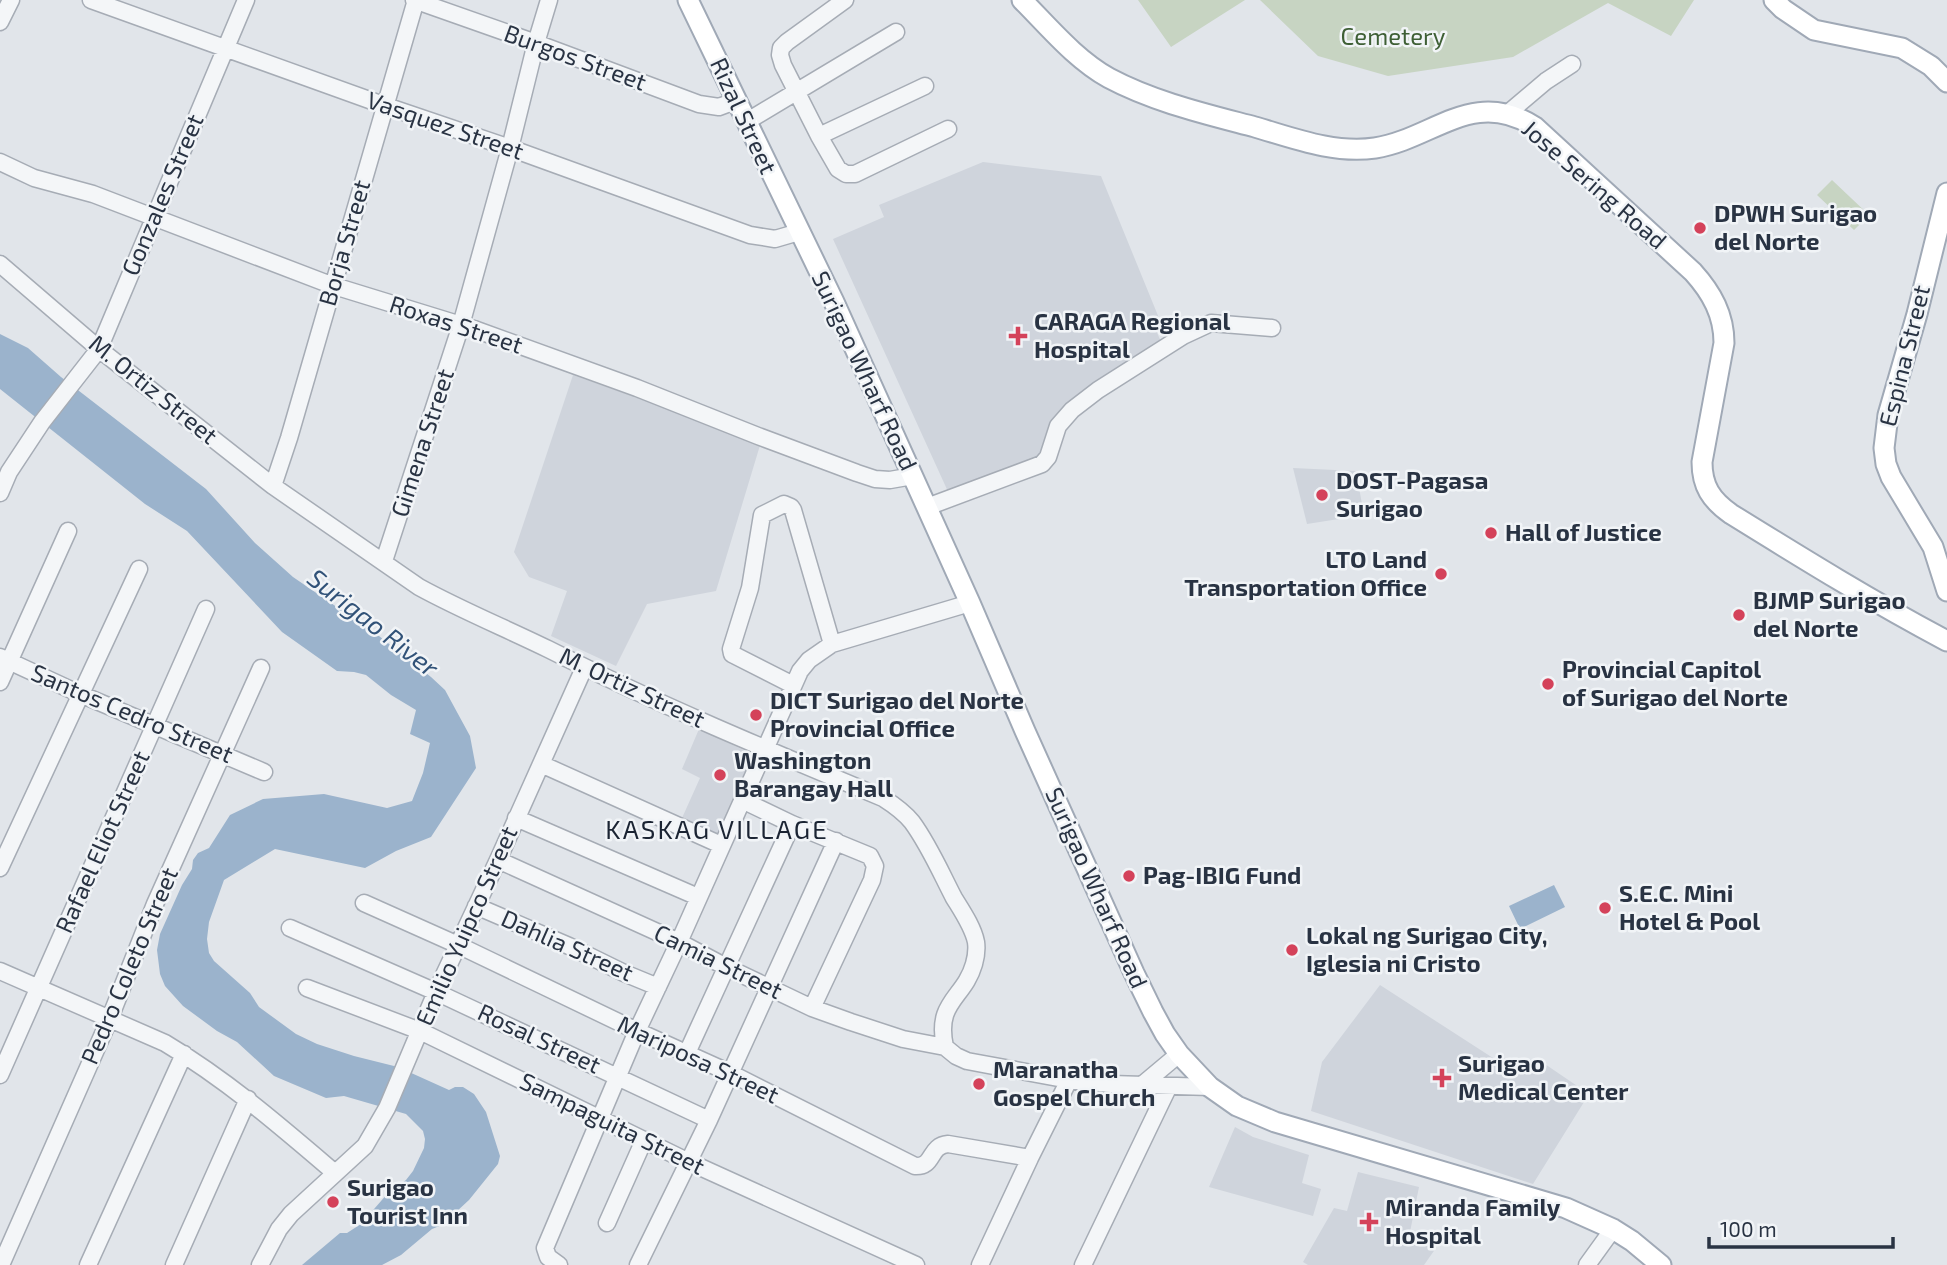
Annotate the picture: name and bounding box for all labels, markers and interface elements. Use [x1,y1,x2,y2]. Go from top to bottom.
street label: Burgos Street [500,17,651,96]
park label: Cemetery [1341,21,1446,50]
street label: Rizal Street [705,53,784,178]
street label: Vasquez Street [363,84,528,165]
street label: Gonzales Street [115,109,209,279]
street label: Jose Sering Road [1517,113,1673,255]
street label: Borja Street [312,176,375,309]
place label: DPWH Surigao del Norte [1714,198,1877,255]
marker: DPWH Surigao del Norte [1692,220,1708,236]
street label: Surigao Wharf Road [806,266,924,475]
street label: Espina Street [1872,282,1935,429]
street label: Roxas Street [386,288,527,359]
place label: CARAGA Regional Hospital [1034,306,1230,363]
marker: CARAGA Regional Hospital [1008,326,1028,346]
street label: M. Ortiz Street [84,328,224,449]
street label: Gimena Street [384,365,459,520]
place label: DOST-Pagasa Surigao [1336,465,1488,522]
marker: DOST-Pagasa Surigao [1314,487,1330,503]
place label: Hall of Justice [1505,517,1662,546]
marker: Hall of Justice [1483,525,1499,541]
place label: LTO Land Transportation Office [1184,544,1427,601]
water label: Surigao River [303,561,446,683]
marker: LTO Land Transportation Office [1433,566,1449,582]
place label: BJMP Surigao del Norte [1753,585,1906,642]
marker: BJMP Surigao del Norte [1731,607,1747,623]
street label: M. Ortiz Street [555,640,710,733]
place label: Provincial Capitol of Surigao del Norte [1562,654,1788,711]
street label: Santos Cedro Street [27,657,238,768]
marker: Provincial Capitol of Surigao del Norte [1540,676,1556,692]
place label: DICT Surigao del Norte Provincial Office [770,685,1024,742]
marker: DICT Surigao del Norte Provincial Office [748,707,764,723]
place label: Washington Barangay Hall [734,745,893,802]
street label: Rafael Eliot Street [48,746,155,937]
marker: Washington Barangay Hall [712,767,728,783]
street label: Surigao Wharf Road [1040,783,1155,992]
district label: KASKAG VILLAGE [605,813,829,844]
street label: Emilio Yuipco Street [409,821,523,1029]
place label: Pag-IBIG Fund [1143,860,1301,889]
street label: Pedro Coleto Street [74,863,183,1068]
marker: Pag-IBIG Fund [1121,868,1137,884]
place label: S.E.C. Mini Hotel & Pool [1619,878,1760,935]
marker: S.E.C. Mini Hotel & Pool [1597,900,1613,916]
street label: Dahlia Street [497,903,638,987]
street label: Camia Street [650,917,788,1004]
place label: Lokal ng Surigao City, Iglesia ni Cristo [1306,920,1547,977]
marker: Lokal ng Surigao City, Iglesia ni Cristo [1284,942,1300,958]
street label: Rosal Street [474,997,606,1079]
street label: Mariposa Street [613,1009,784,1109]
place label: Surigao Medical Center [1458,1048,1629,1105]
place label: Maranatha Gospel Church [993,1054,1155,1111]
street label: Sampaguita Street [515,1065,710,1180]
marker: Surigao Medical Center [1432,1068,1452,1088]
marker: Maranatha Gospel Church [971,1076,987,1092]
place label: Surigao Tourist Inn [347,1172,468,1229]
place label: Miranda Family Hospital [1385,1192,1561,1249]
marker: Surigao Tourist Inn [325,1194,341,1210]
scale bar [1709,1206,1893,1250]
marker: Miranda Family Hospital [1359,1212,1379,1232]
text: 100 m [1720,1216,1777,1241]

